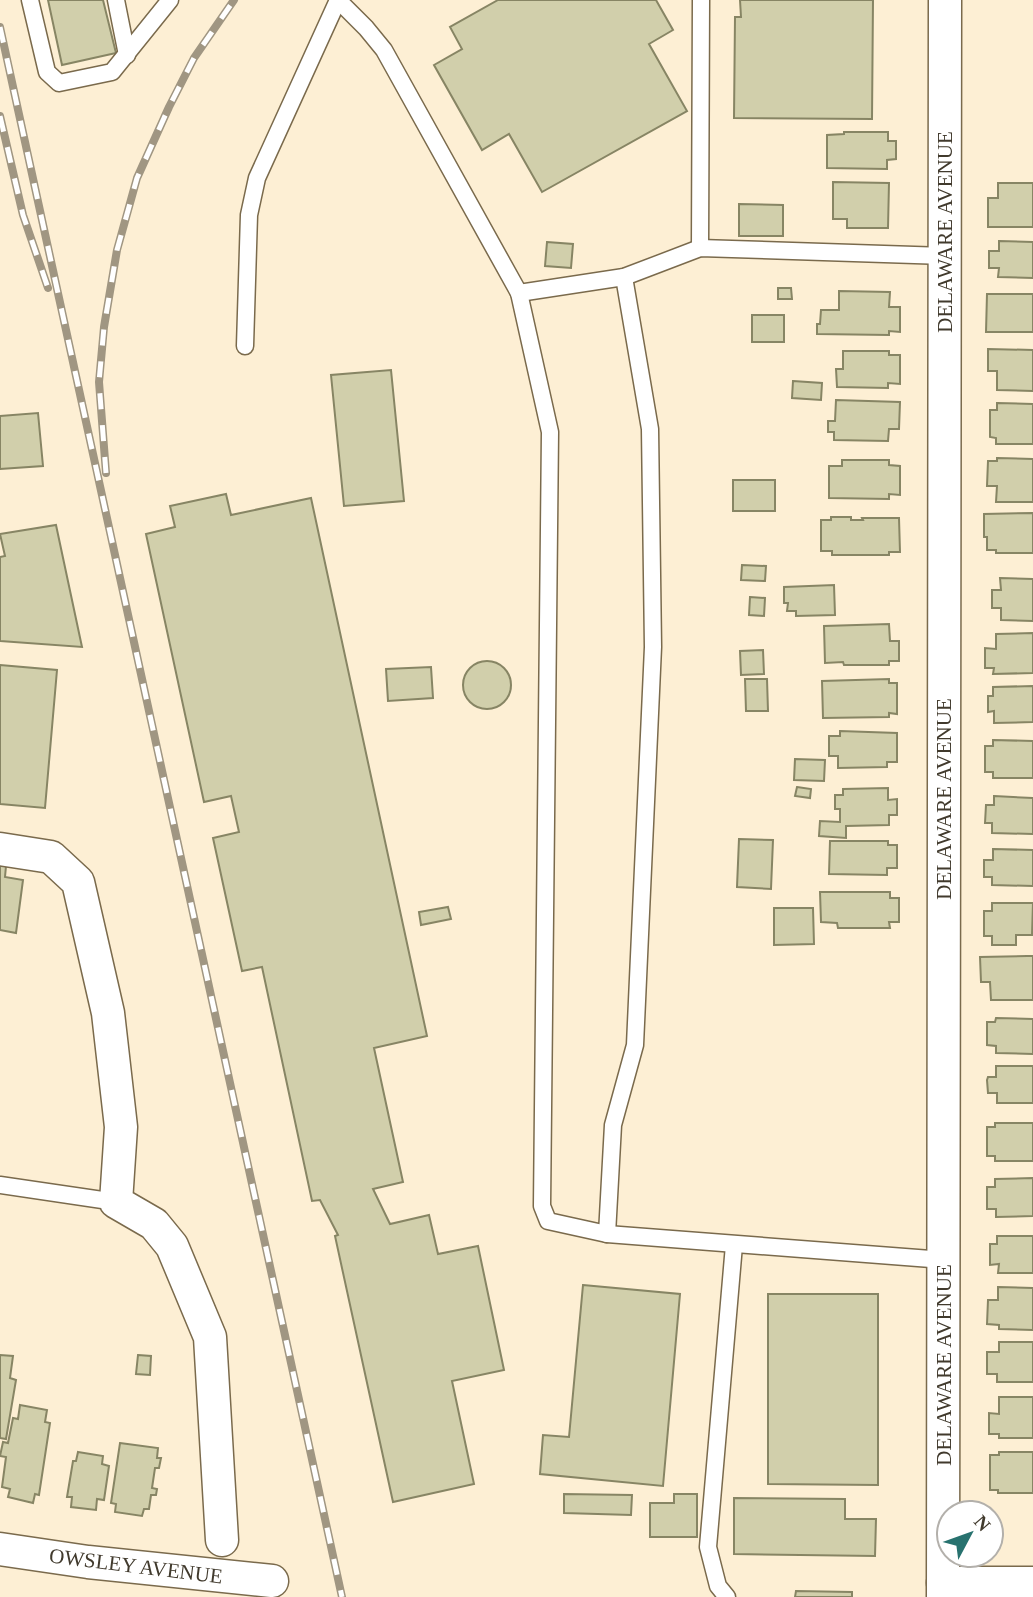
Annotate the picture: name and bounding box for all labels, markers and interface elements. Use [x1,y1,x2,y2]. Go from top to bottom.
street label: DELAWARE AVENUE [933,131,957,333]
street label: DELAWARE AVENUE [932,698,956,900]
street label: DELAWARE AVENUE [932,1264,956,1466]
north arrow [935,1499,1005,1569]
text: N [970,1511,995,1535]
street label: OWSLEY AVENUE [48,1543,224,1589]

